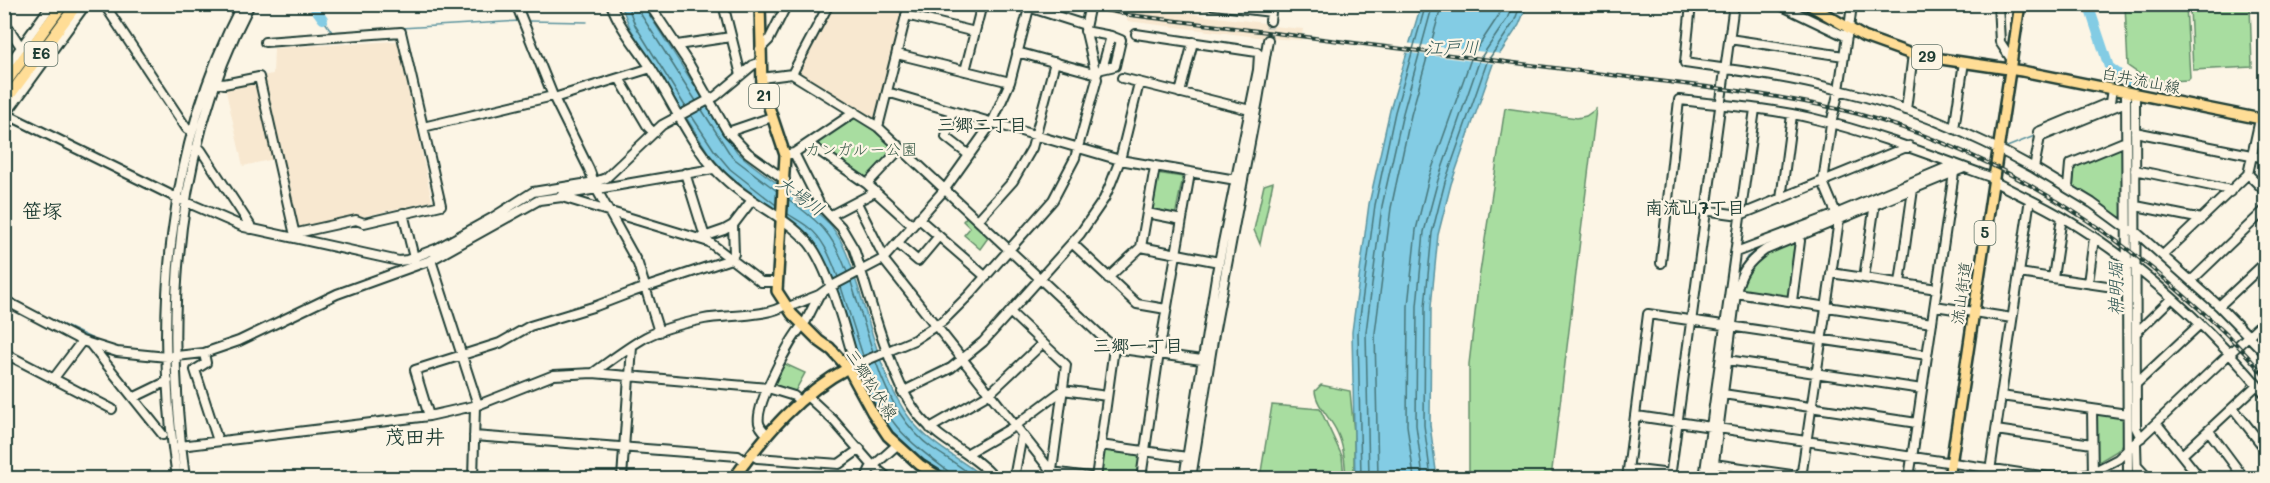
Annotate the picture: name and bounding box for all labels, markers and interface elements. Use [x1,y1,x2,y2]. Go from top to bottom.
water label: 江戸川 [1425,35,1479,59]
road number: E6 [24,42,57,66]
road number: 29 [1912,45,1942,69]
street label: 白井流山線 [2100,62,2182,97]
road number: 21 [749,84,779,108]
district label: 三郷二丁目 [937,112,1027,136]
park label: カンガルー公園 [805,138,917,159]
water label: 大場川 [772,170,829,221]
district label: 南流山7丁目 [1645,195,1745,219]
district label: 笹塚 [22,197,62,223]
road number: 5 [1974,221,1996,245]
street label: 流山街道 [1946,260,1975,326]
water label: 神明堀 [2103,261,2127,316]
district label: 三郷一丁目 [1093,333,1183,357]
street label: 三郷松伏線 [842,344,903,423]
district label: 茂田井 [385,423,445,449]

